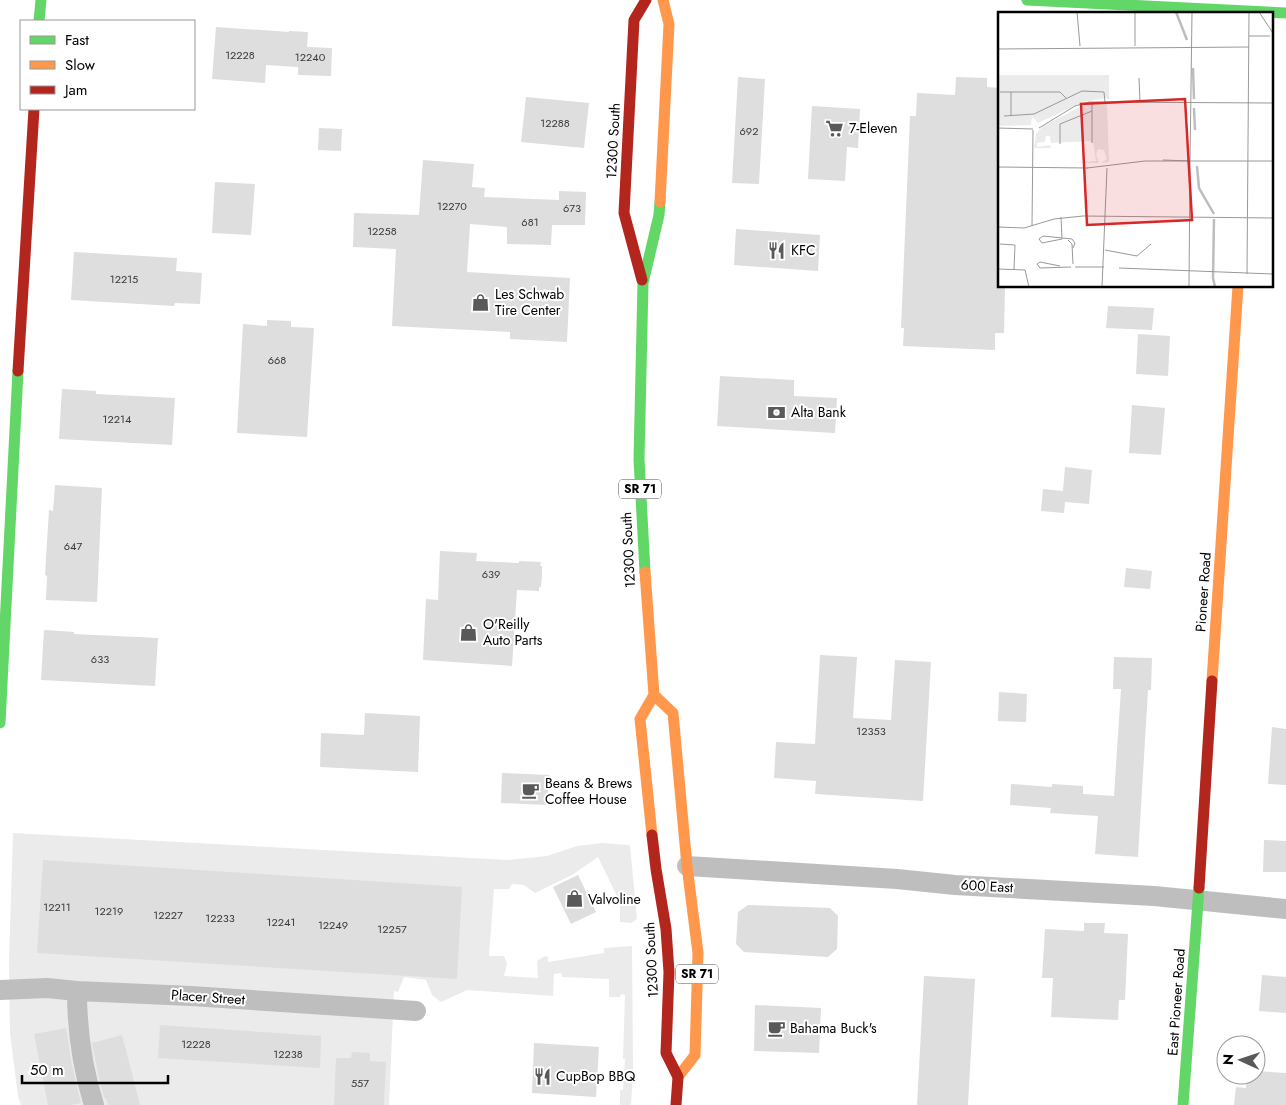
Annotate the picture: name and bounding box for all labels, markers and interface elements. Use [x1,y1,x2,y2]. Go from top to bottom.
inset map [998,12,1274,288]
legend [20,20,195,110]
text: Fast [65,29,89,51]
house number: 12228 [225,47,255,63]
house number: 12240 [295,49,326,65]
text: Slow [65,54,96,76]
text: Jam [63,79,88,101]
street label: 12300 South [601,102,625,180]
house number: 12288 [540,115,570,131]
supermarket icon: 7-Eleven [825,118,845,138]
place label: 7-Eleven [849,118,898,138]
house number: 692 [740,123,758,139]
house number: 12270 [437,198,467,214]
house number: 673 [563,200,581,216]
house number: 681 [521,214,539,230]
house number: 12258 [367,223,397,239]
restaurant icon: KFC [767,240,787,260]
place label: KFC [791,240,816,260]
house number: 12215 [110,271,138,287]
place label: Les Schwab Tire Center [495,284,564,320]
shop icon: Les Schwab Tire Center [471,292,491,312]
house number: 668 [268,352,286,368]
bank icon: Alta Bank [767,402,787,422]
place label: Alta Bank [791,402,847,422]
house number: 12214 [103,411,132,427]
road number: SR 71 [619,479,661,498]
street label: 12300 South [616,511,640,589]
house number: 647 [64,538,82,554]
street label: Pioneer Road [1190,551,1216,633]
house number: 639 [482,566,500,582]
place label: O'Reilly Auto Parts [483,614,543,650]
shop icon: O'Reilly Auto Parts [459,622,479,642]
house number: 633 [91,651,109,667]
house number: 12353 [856,723,886,739]
place label: Beans & Brews Coffee House [545,773,633,809]
cafe icon: Beans & Brews Coffee House [521,781,541,801]
street label: 600 East [960,875,1014,897]
shop icon: Valvoline [564,889,584,909]
place label: Valvoline [588,889,641,909]
house number: 12211 [43,899,71,915]
house number: 12219 [95,903,123,919]
house number: 12227 [153,907,183,923]
house number: 12233 [205,910,235,926]
house number: 12241 [267,914,295,930]
house number: 12249 [318,917,348,933]
house number: 12257 [377,921,407,937]
street label: 12300 South [639,921,663,999]
street label: East Pioneer Road [1162,948,1190,1056]
road number: SR 71 [676,964,718,984]
street label: Placer Street [170,984,246,1010]
cafe icon: Bahama Buck's [766,1018,786,1038]
place label: Bahama Buck's [790,1018,877,1038]
north arrow [1216,1035,1266,1085]
house number: 12228 [181,1036,211,1052]
house number: 12238 [273,1046,303,1062]
scale bar [22,1052,169,1084]
text: N [1218,1053,1238,1065]
text: 50 m [30,1059,64,1081]
restaurant icon: CupBop BBQ [532,1066,552,1086]
place label: CupBop BBQ [556,1066,636,1086]
house number: 557 [351,1075,369,1091]

